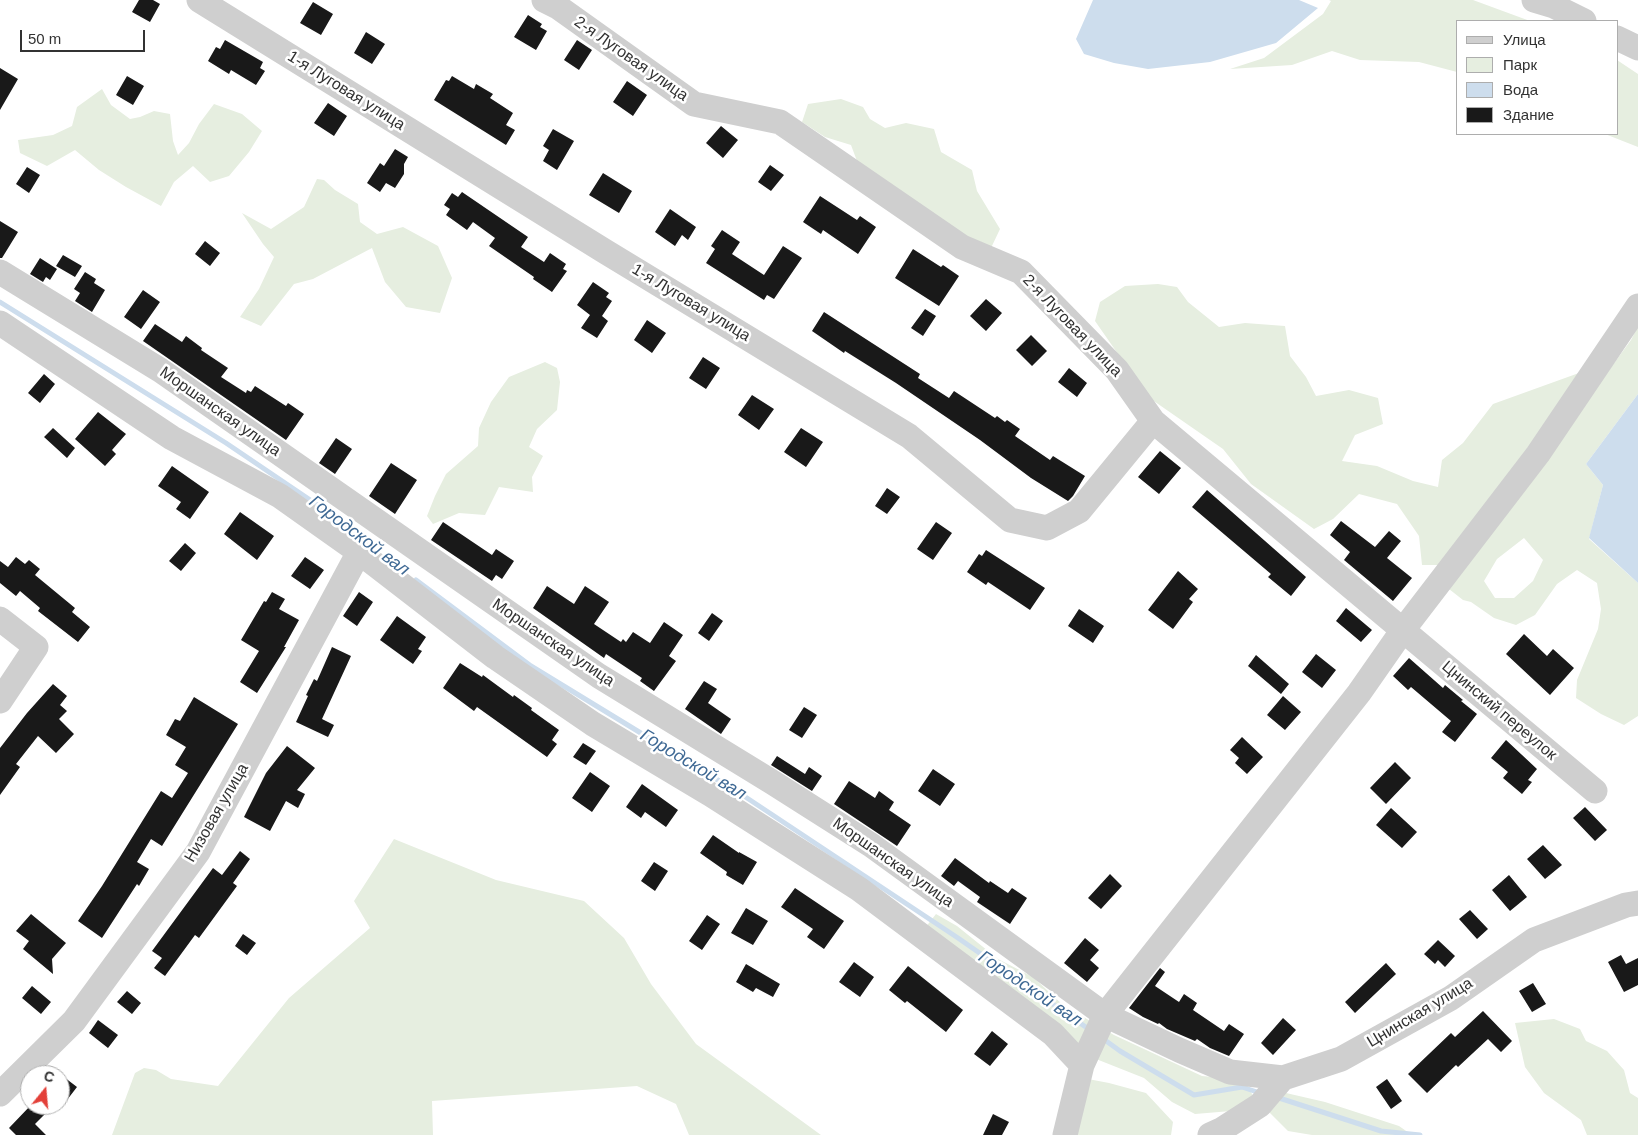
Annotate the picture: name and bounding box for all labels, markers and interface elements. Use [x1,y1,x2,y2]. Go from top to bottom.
street label: 2-я Луговая улица [570,13,692,105]
scale bar [22,20,148,52]
legend [1456,20,1618,135]
text: 50 m [28,30,61,47]
text: Улица [1503,31,1546,48]
street label: 1-я Луговая улица [284,47,408,135]
text: Парк [1503,56,1537,73]
text: Вода [1503,81,1538,98]
text: Здание [1503,106,1554,123]
street label: 1-я Луговая улица [628,260,754,346]
street label: 2-я Луговая улица [1018,271,1126,381]
street label: Моршанская улица [156,363,284,461]
water label: Городской вал [304,491,414,581]
street label: Моршанская улица [488,595,618,691]
street label: Цнинский переулок [1438,657,1560,765]
water label: Городской вал [636,725,750,805]
street label: Низовая улица [181,760,253,866]
street label: Моршанская улица [829,814,957,912]
water label: Городской вал [974,946,1086,1032]
street label: Цнинская улица [1364,974,1476,1052]
north arrow [20,1065,70,1115]
text: С [42,1067,56,1086]

